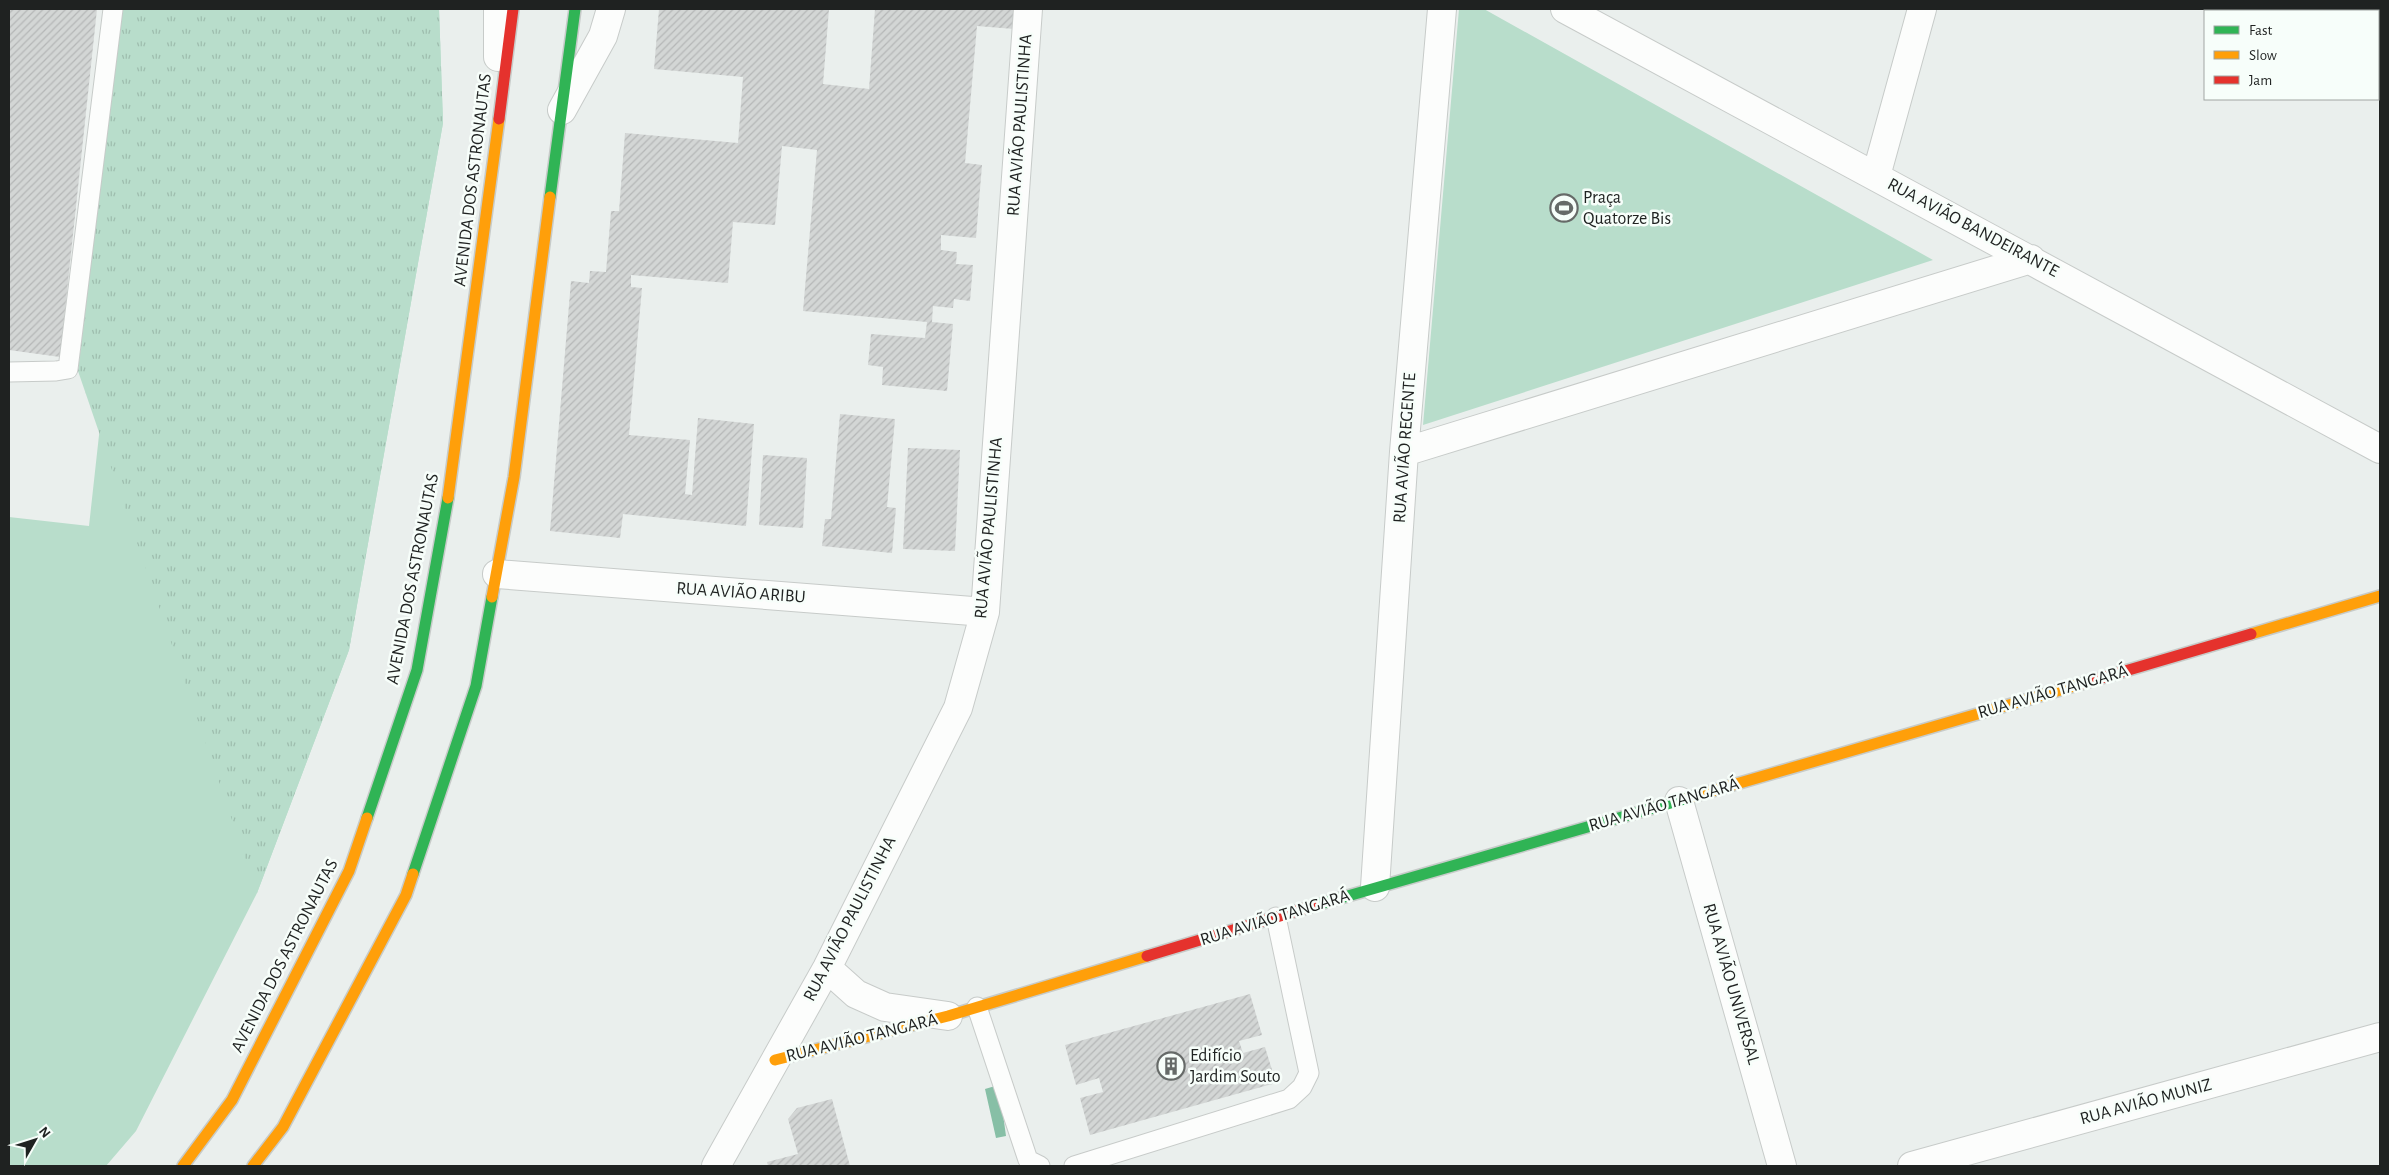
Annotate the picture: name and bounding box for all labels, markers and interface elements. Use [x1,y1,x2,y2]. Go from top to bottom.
legend [2204,10,2379,100]
text: Fast [2249,23,2273,38]
street label: RUA AVIÃO PAULISTINHA [1002,33,1035,217]
text: Slow [2249,48,2277,63]
street label: AVENIDA DOS ASTRONAUTAS [451,73,495,287]
text: Jam [2249,73,2272,88]
street label: RUA AVIÃO BANDEIRANTE [1884,173,2063,281]
place label: Praça Quatorze Bis [1583,189,1671,228]
sports icon: Praça Quatorze Bis [1549,193,1579,223]
street label: RUA AVIÃO REGENTE [1388,372,1419,524]
street label: RUA AVIÃO PAULISTINHA [969,435,1006,620]
street label: AVENIDA DOS ASTRONAUTAS [384,472,442,686]
street label: RUA AVIÃO ARIBU [676,577,807,607]
street label: RUA AVIÃO TANGARÁ [1975,659,2131,722]
street label: RUA AVIÃO TANGARÁ [1586,772,1742,835]
street label: RUA AVIÃO PAULISTINHA [798,832,900,1004]
street label: AVENIDA DOS ASTRONAUTAS [228,856,342,1056]
street label: RUA AVIÃO TANGARÁ [1197,884,1352,949]
street label: RUA AVIÃO UNIVERSAL [1699,901,1766,1067]
street label: RUA AVIÃO TANGARÁ [784,1007,940,1066]
place label: Edifício Jardim Souto [1190,1047,1281,1086]
building icon: Edifício Jardim Souto [1156,1051,1186,1081]
street label: RUA AVIÃO MUNIZ [2077,1073,2214,1128]
north arrow [10,1115,60,1165]
text: N [36,1124,53,1141]

